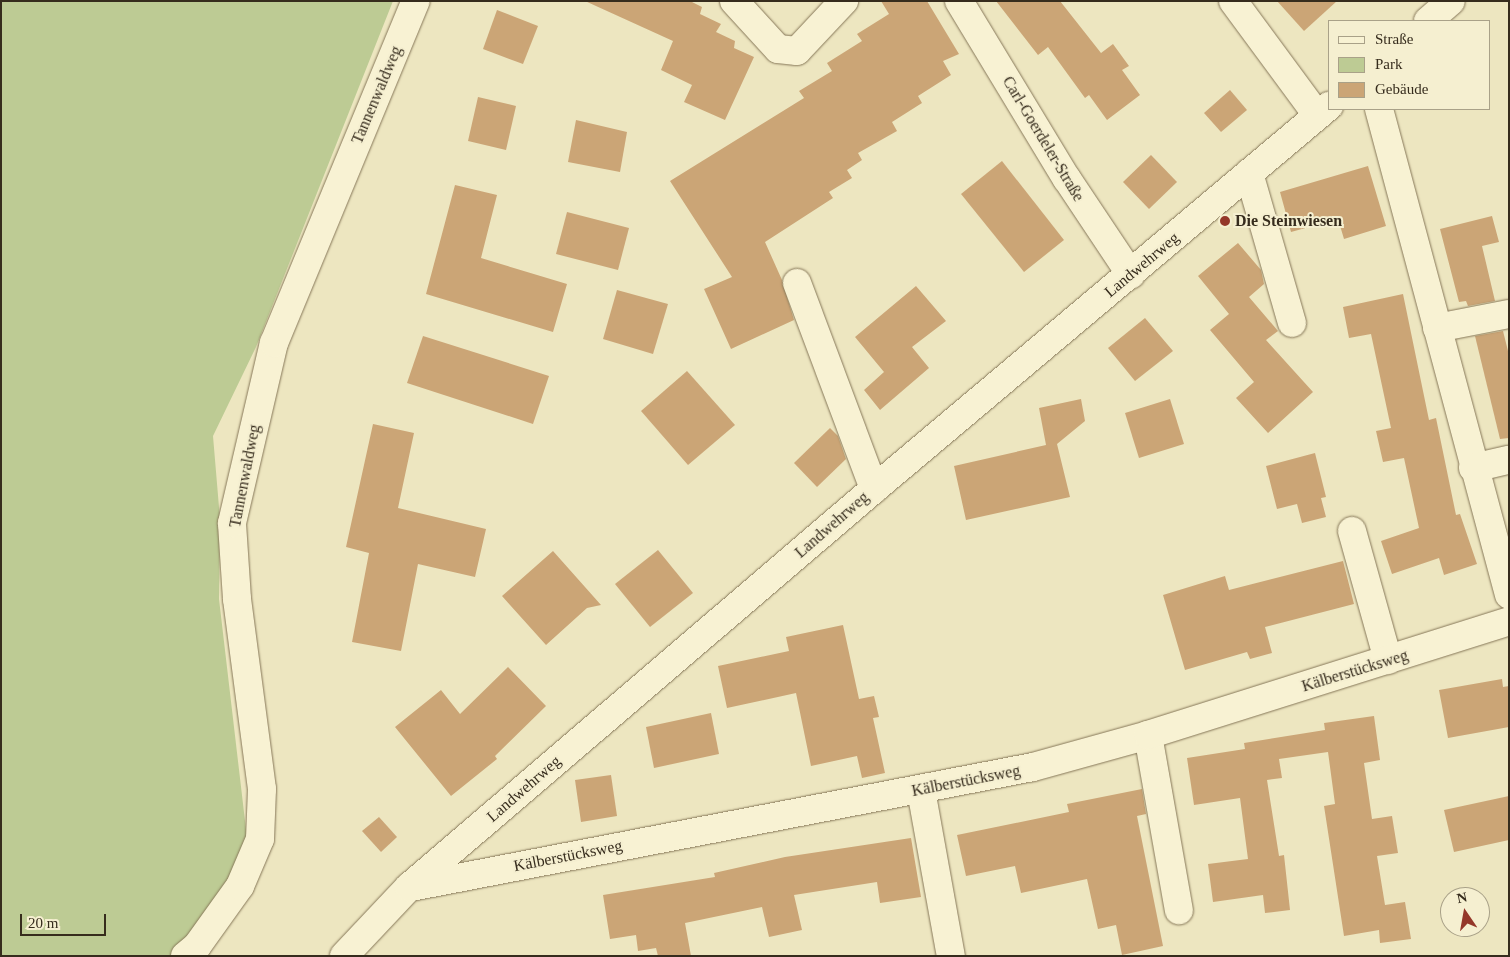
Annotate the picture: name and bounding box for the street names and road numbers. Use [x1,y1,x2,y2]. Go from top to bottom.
street label: Tannenwaldweg [348,43,406,147]
street label: Carl-Goerdeler-Straße [998,73,1088,205]
street label: Landwehrweg [1101,228,1183,302]
street label: Tannenwaldweg [226,423,264,529]
street label: Landwehrweg [791,488,873,562]
street label: Kälberstücksweg [1300,646,1410,696]
street label: Landwehrweg [483,752,565,826]
street label: Kälberstücksweg [910,761,1022,801]
street label: Kälberstücksweg [512,836,624,876]

